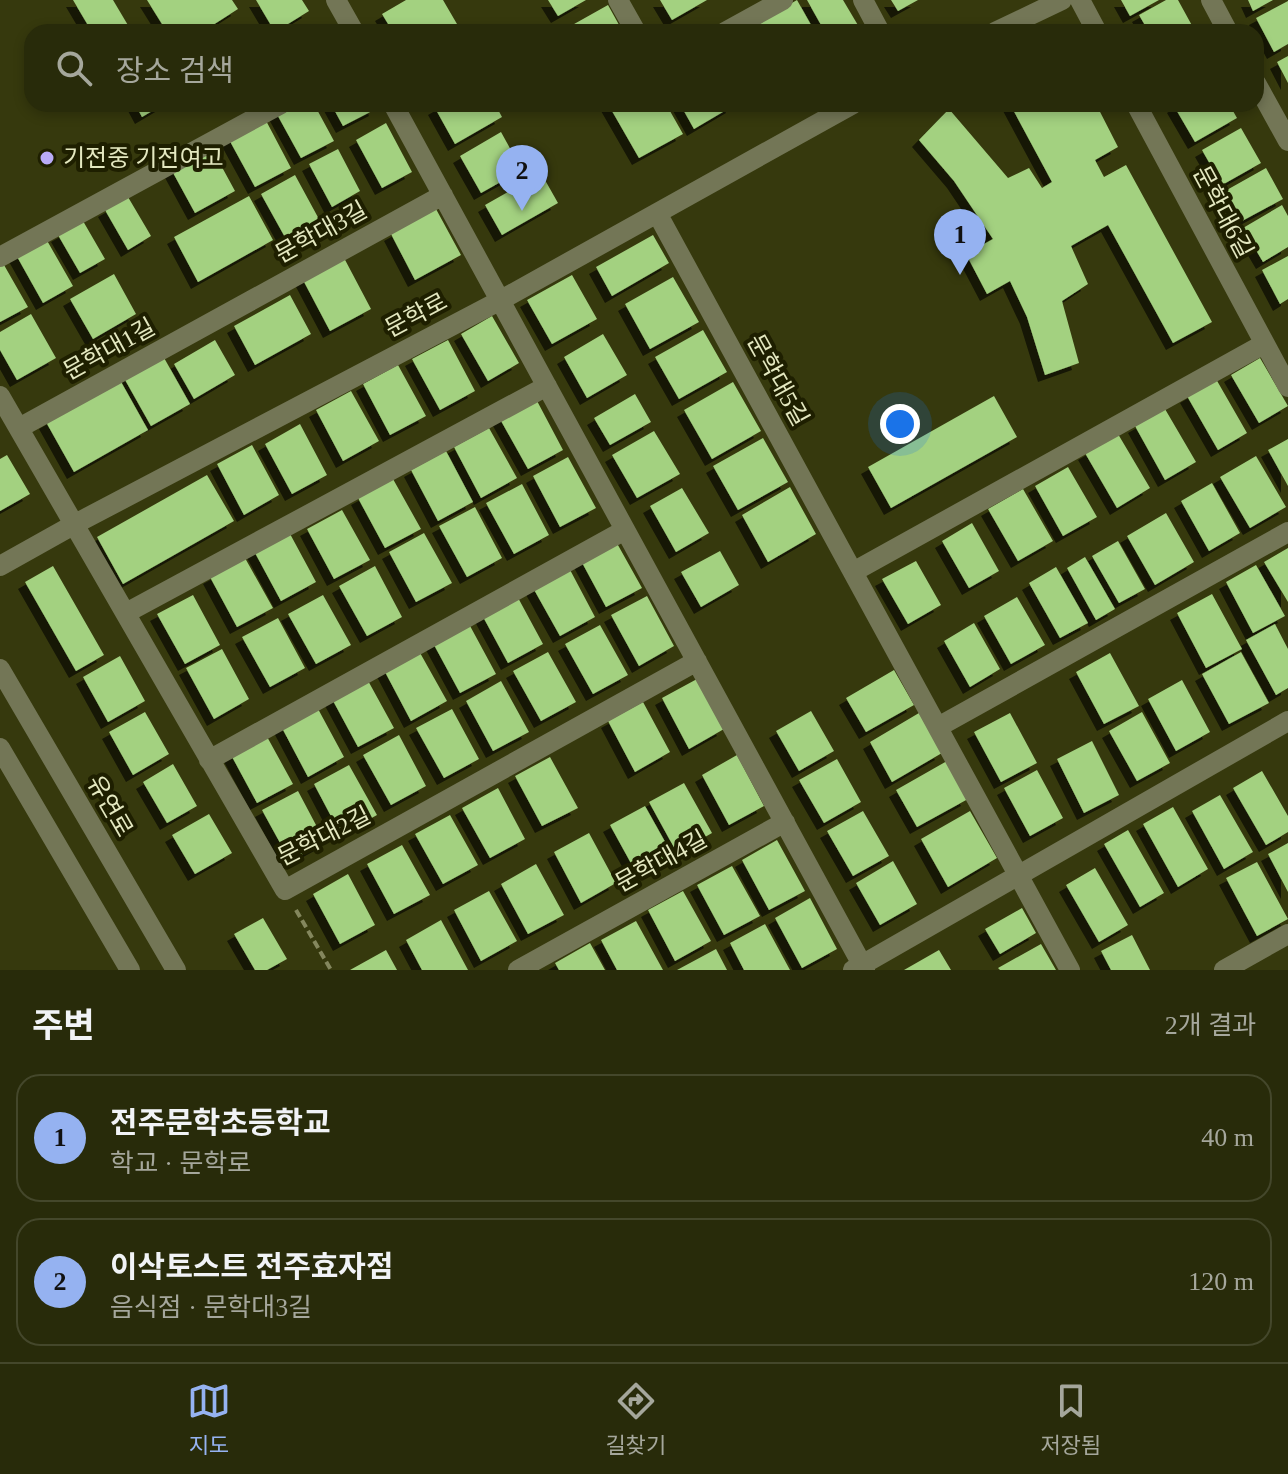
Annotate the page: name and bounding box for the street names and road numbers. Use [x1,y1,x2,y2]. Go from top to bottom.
street label: 문학대6길 [1188,162,1258,262]
street label: 문학대3길 [271,196,371,268]
street label: 문학로 [381,288,451,342]
street label: 문학대1길 [59,313,159,385]
street label: 문학대5길 [742,330,814,430]
street label: 유연로 [82,771,138,841]
street label: 문학대2길 [273,802,375,870]
street label: 문학대4길 [611,825,711,897]

